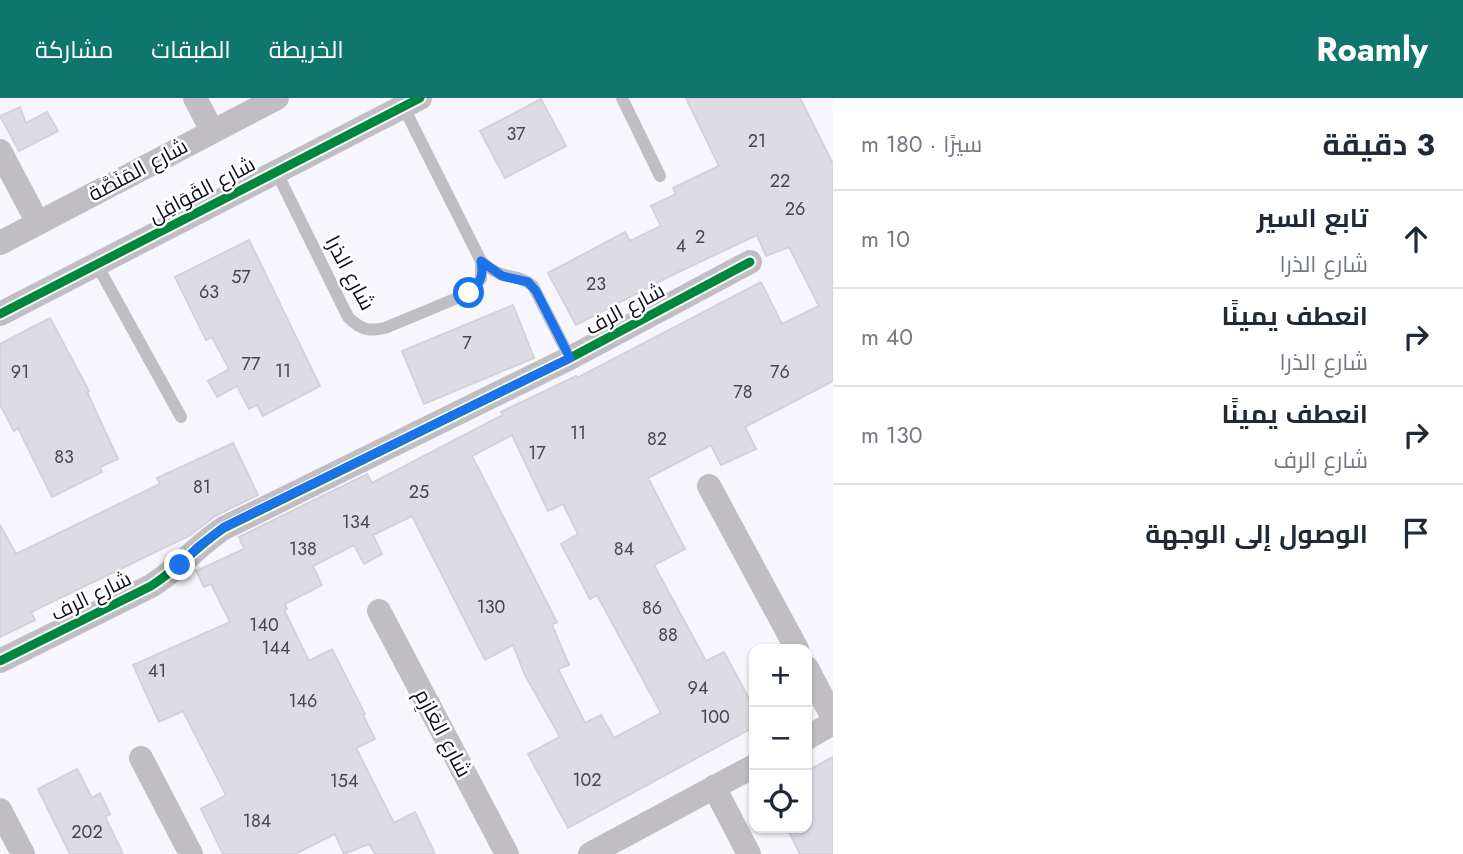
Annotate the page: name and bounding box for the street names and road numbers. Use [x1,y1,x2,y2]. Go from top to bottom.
street label: شارع المَنَصَّة [83,131,193,209]
street label: شارع القَوَافِل [143,149,261,231]
street label: شارع الذرا [318,230,382,316]
street label: شارع الرف [580,275,670,343]
street label: شارع الرف [46,564,136,628]
street label: شارع العَازِم [407,683,479,783]

